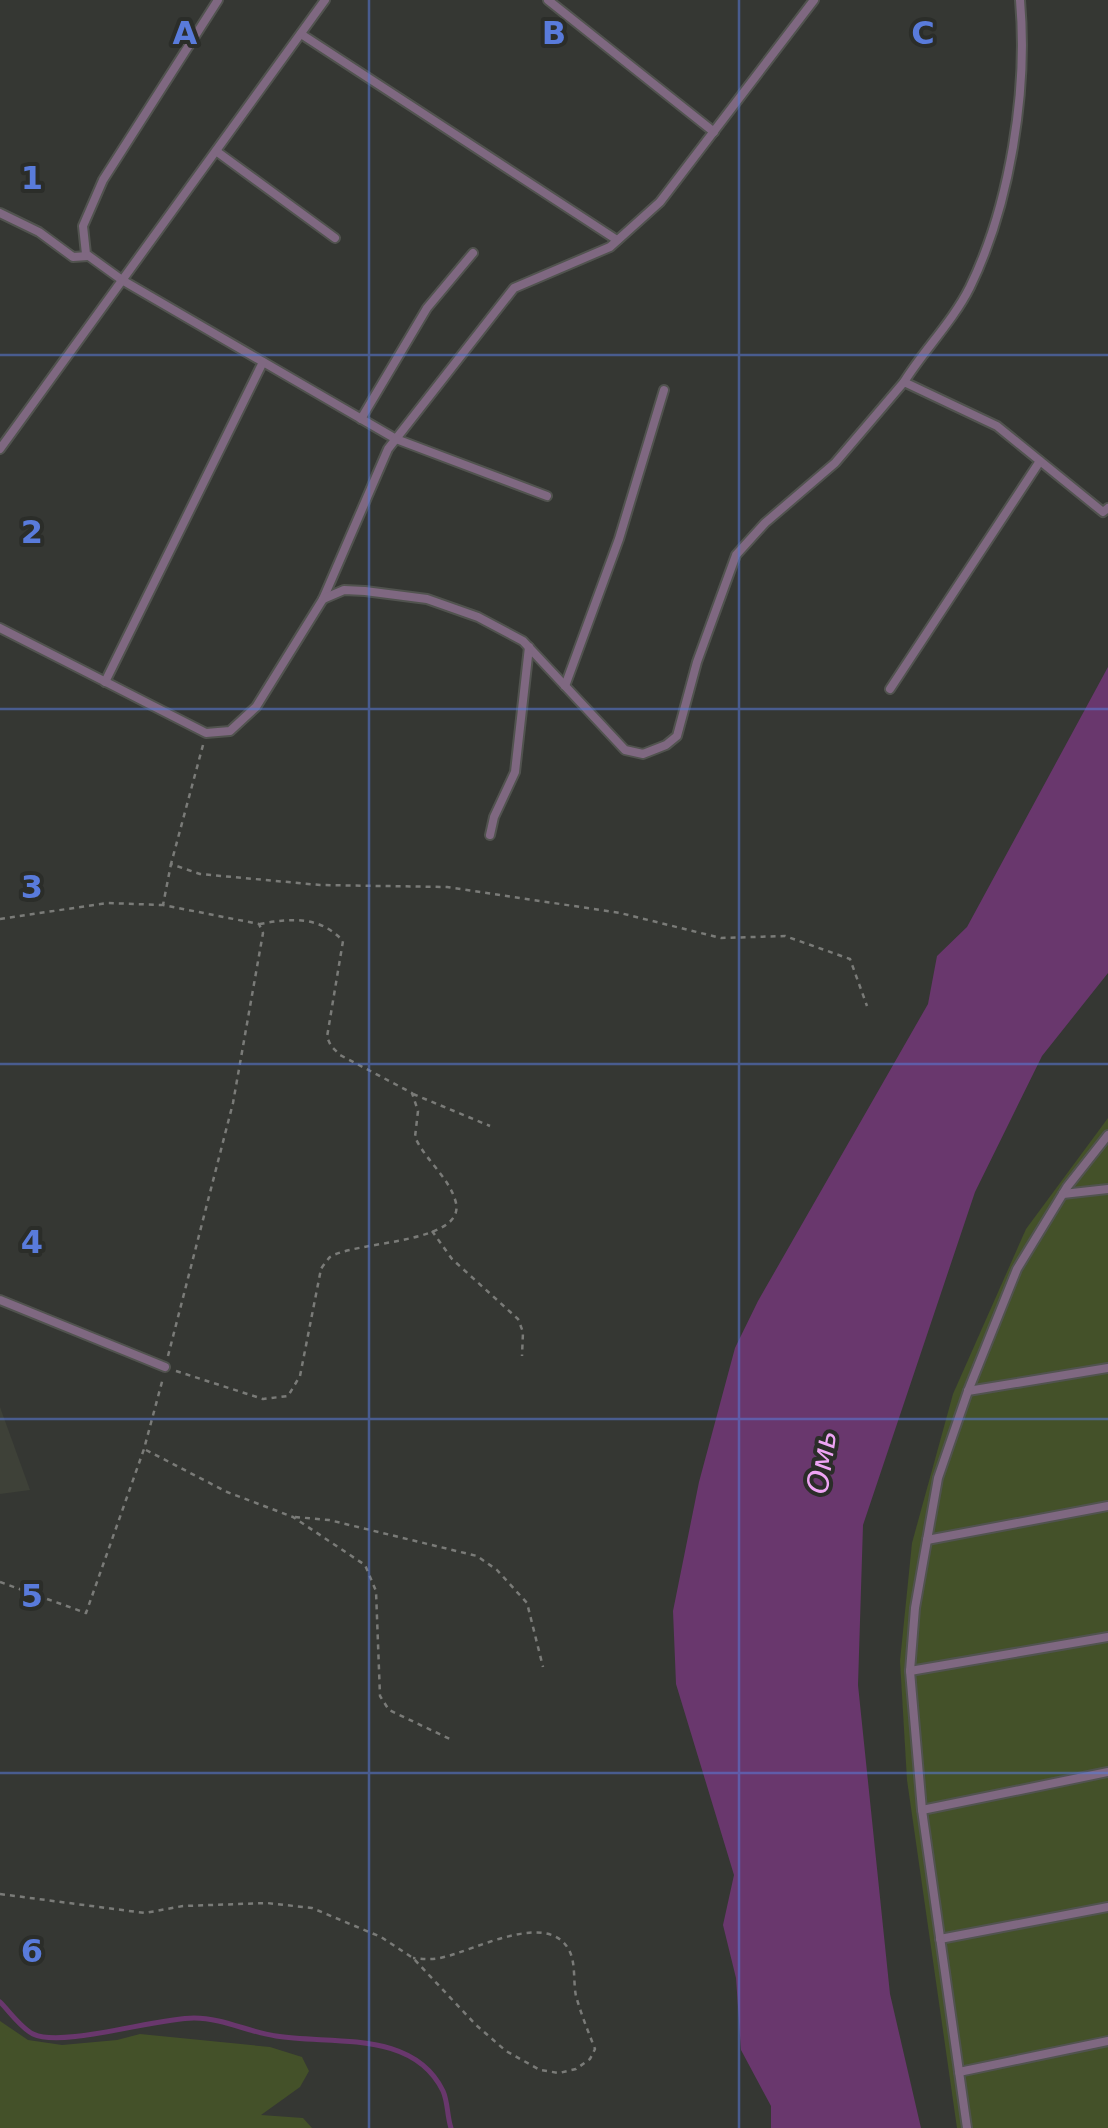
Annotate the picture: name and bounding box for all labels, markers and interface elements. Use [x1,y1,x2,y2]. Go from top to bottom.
text: A [173,14,198,52]
text: B [542,14,566,52]
text: C [911,14,935,52]
text: 1 [21,159,43,197]
text: 2 [21,513,43,551]
text: 3 [21,868,43,906]
text: 4 [21,1223,43,1261]
water label: Омь [799,1428,844,1496]
text: 5 [21,1577,43,1615]
text: 6 [21,1932,43,1970]

